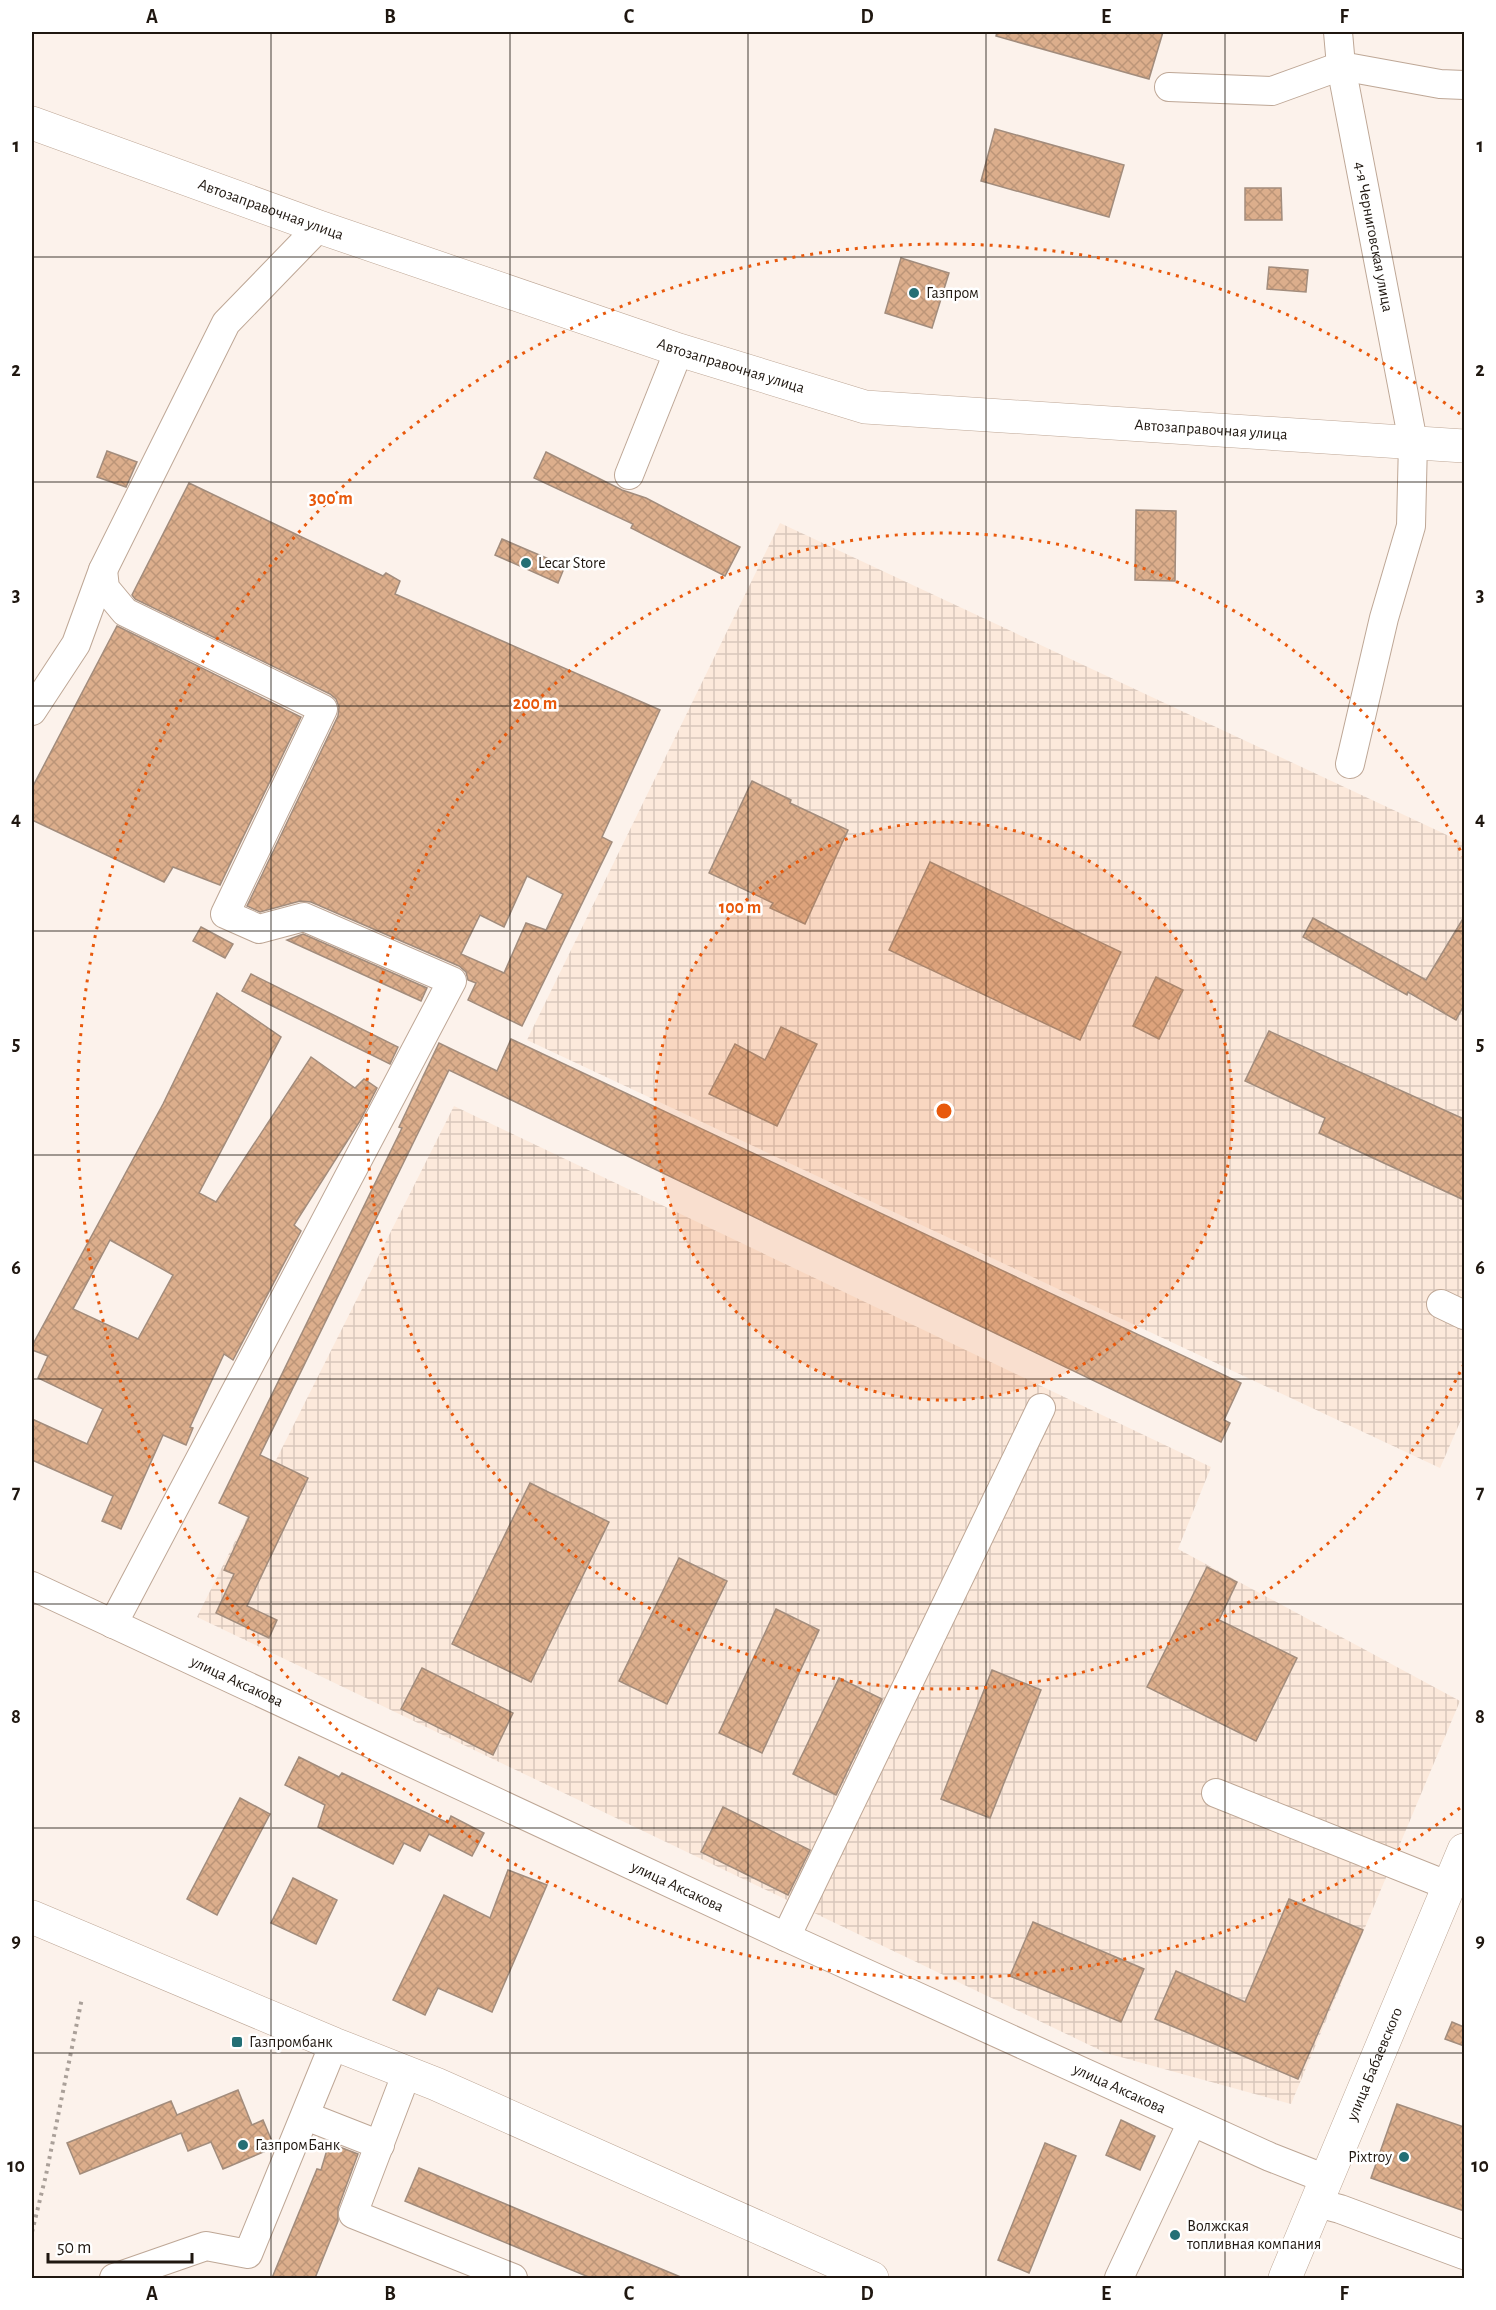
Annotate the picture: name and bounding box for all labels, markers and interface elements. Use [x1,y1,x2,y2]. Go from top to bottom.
text: A [146,7,158,27]
text: B [384,7,396,27]
text: C [624,7,635,27]
text: D [860,7,874,27]
text: E [1101,7,1111,27]
text: F [1339,7,1349,27]
text: 1 [12,136,20,156]
text: 1 [1476,136,1484,156]
street label: 4-я Черниговская улица [1351,160,1396,313]
street label: Автозаправочная улица [196,176,346,243]
place label: Газпром [926,285,979,301]
marker: Газпром [907,286,921,300]
street label: Автозаправочная улица [655,335,807,396]
text: 2 [11,360,21,380]
text: 2 [1475,360,1485,380]
street label: Автозаправочная улица [1134,417,1288,443]
text: 300 m [309,490,353,508]
place label: Lecar Store [538,555,606,571]
marker: Lecar Store [519,556,533,570]
text: 3 [12,585,20,605]
text: 3 [1476,585,1484,605]
text: 200 m [513,695,557,713]
text: 4 [11,809,21,829]
text: 4 [1475,809,1485,829]
text: 100 m [719,899,761,917]
text: 5 [12,1034,20,1054]
text: 5 [1476,1034,1484,1054]
centre of rings [934,1101,954,1121]
text: 6 [11,1258,21,1278]
text: 6 [1475,1258,1485,1278]
text: 7 [12,1482,21,1502]
text: 7 [1476,1482,1485,1502]
street label: улица Аксакова [187,1653,286,1710]
text: 8 [11,1707,21,1727]
text: 8 [1475,1707,1485,1727]
street label: улица Аксакова [627,1858,726,1915]
text: 9 [11,1931,21,1951]
text: 9 [1475,1931,1485,1951]
street label: улица Бабаевского [1343,2005,1405,2124]
place label: Газпромбанк [249,2034,333,2050]
marker: Газпромбанк [230,2035,244,2049]
street label: улица Аксакова [1069,2060,1168,2117]
place label: ГазпромБанк [255,2137,341,2153]
marker: ГазпромБанк [236,2138,250,2152]
place label: Pixtroy [1348,2149,1392,2166]
marker: Pixtroy [1397,2150,1411,2164]
text: 10 [7,2156,25,2176]
text: 10 [1471,2156,1489,2176]
place label: Волжская топливная компания [1186,2218,1321,2252]
scale bar [48,2226,192,2264]
marker: Волжская топливная компания [1168,2228,1182,2242]
text: 50 m [57,2239,91,2257]
text: A [146,2284,158,2304]
text: B [384,2284,396,2304]
text: C [624,2284,635,2304]
text: D [860,2284,874,2304]
text: E [1101,2284,1111,2304]
text: F [1339,2284,1349,2304]

